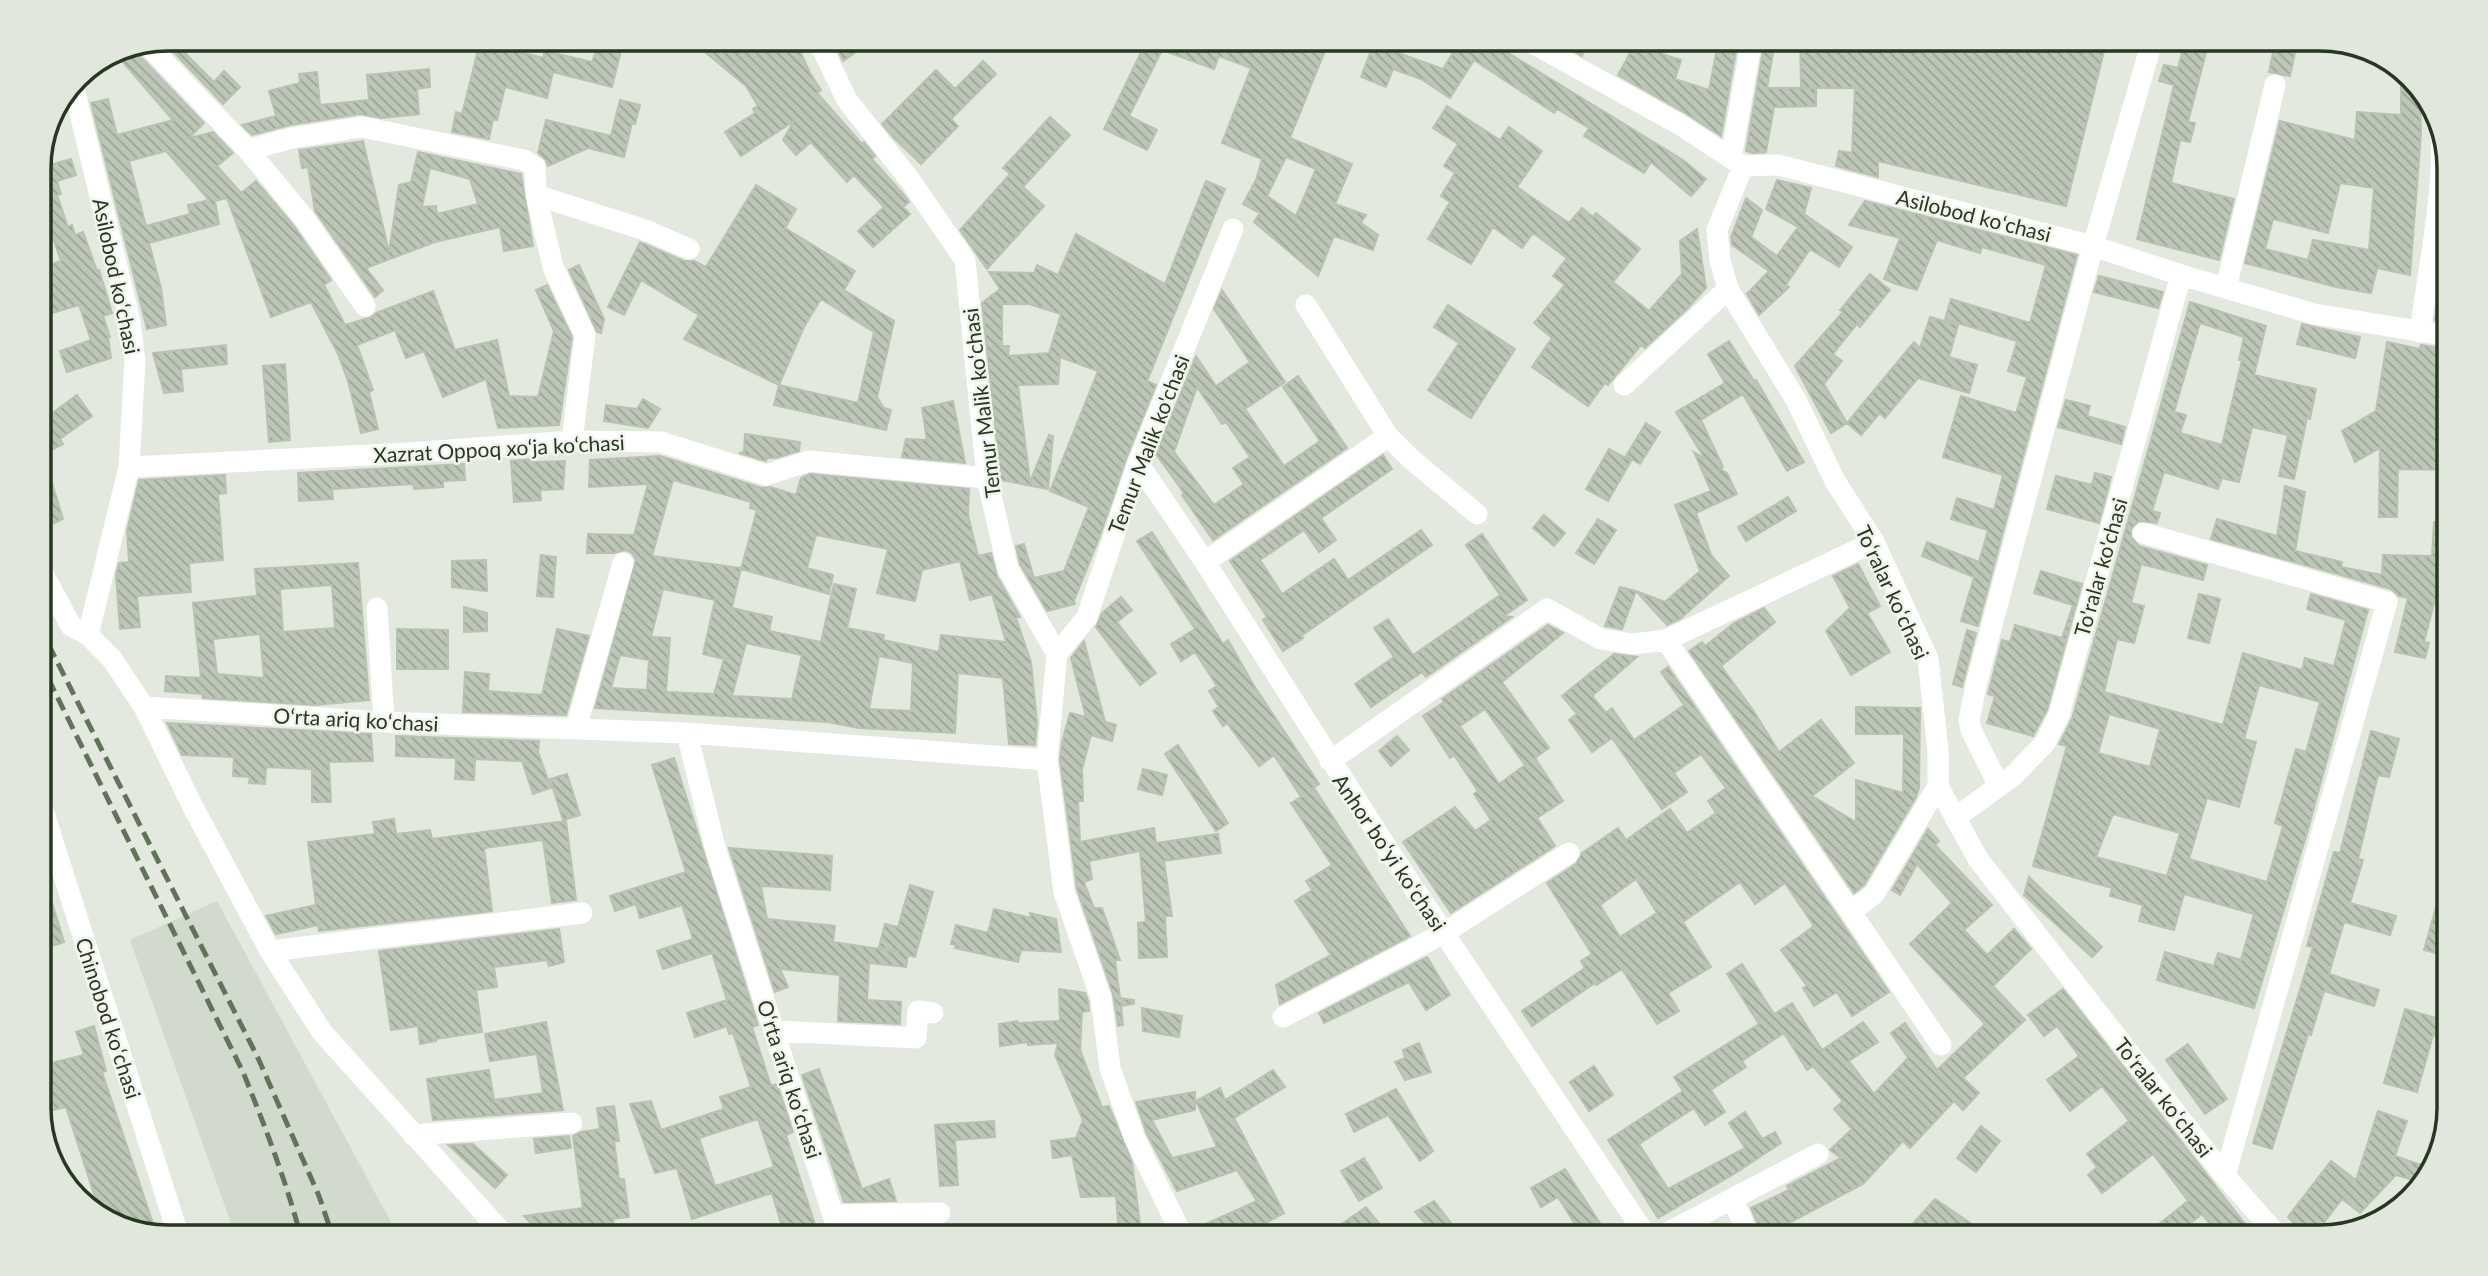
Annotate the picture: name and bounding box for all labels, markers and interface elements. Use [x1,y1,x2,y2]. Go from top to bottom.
street label: Asilobod koʻchasi [1894,184,2054,246]
street label: Asilobod koʻchasi [88,196,146,356]
street label: Temur Malik koʻchasi [957,307,1005,499]
street label: Temur Malik ko'chasi [1102,351,1194,537]
street label: Xazrat Oppoq xo‘ja ko‘chasi [373,429,625,467]
street label: To'ralar ko'chasi [2068,495,2132,639]
street label: Toʻralar koʻchasi [1851,521,1935,663]
street label: Oʻrta ariq koʻchasi [273,702,439,736]
street label: Anhor boʻyi koʻchasi [1328,769,1452,935]
street label: Chinobod koʻchasi [71,934,147,1102]
street label: Oʻrta ariq koʻchasi [753,997,827,1161]
street label: Toʻralar koʻchasi [2110,1032,2218,1162]

